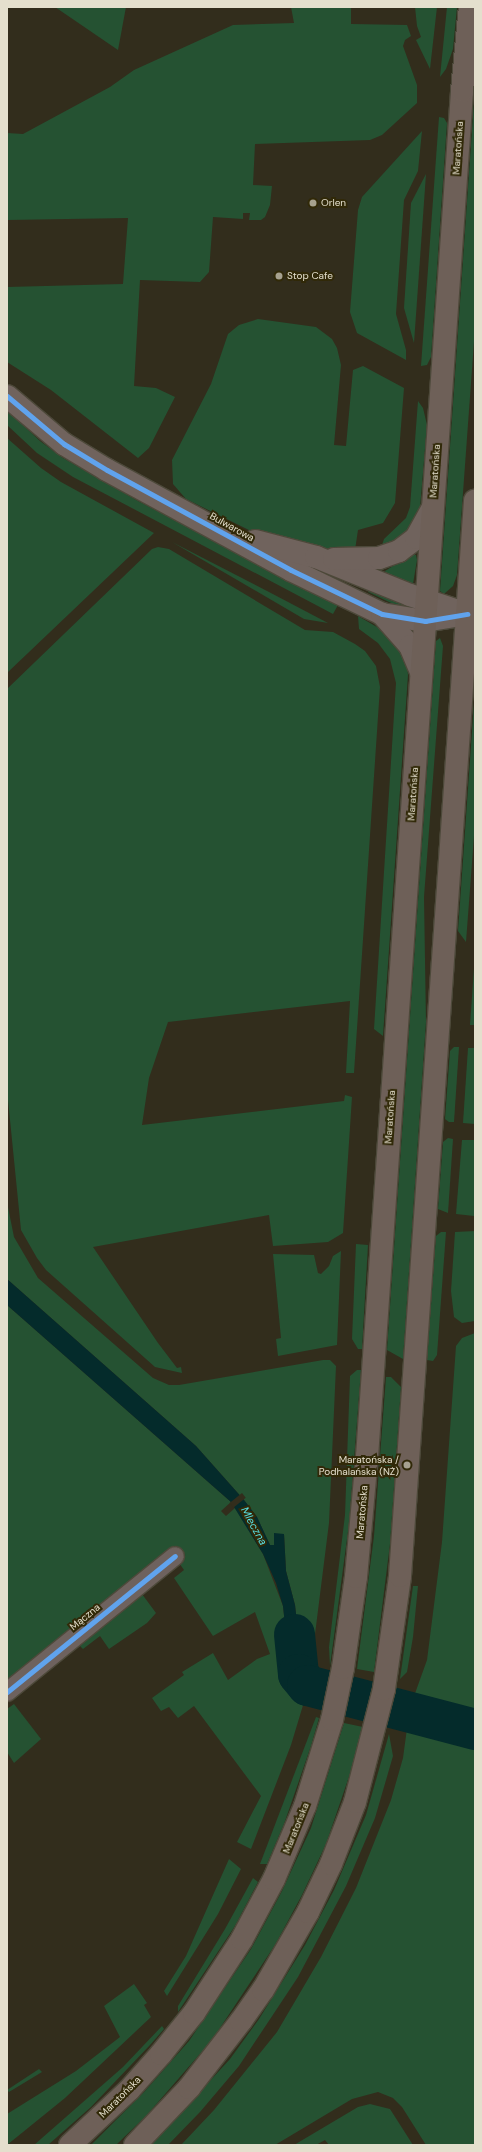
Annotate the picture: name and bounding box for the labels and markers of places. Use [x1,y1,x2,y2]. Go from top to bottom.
place label: Orlen [321,197,346,209]
marker: Orlen [308,198,318,208]
place label: Stop Cafe [287,270,333,282]
marker: Stop Cafe [274,271,284,281]
place label: Maratońska / Podhalańska (NŻ) [319,1453,399,1476]
marker: Maratońska / Podhalańska (NŻ) [402,1460,412,1470]

